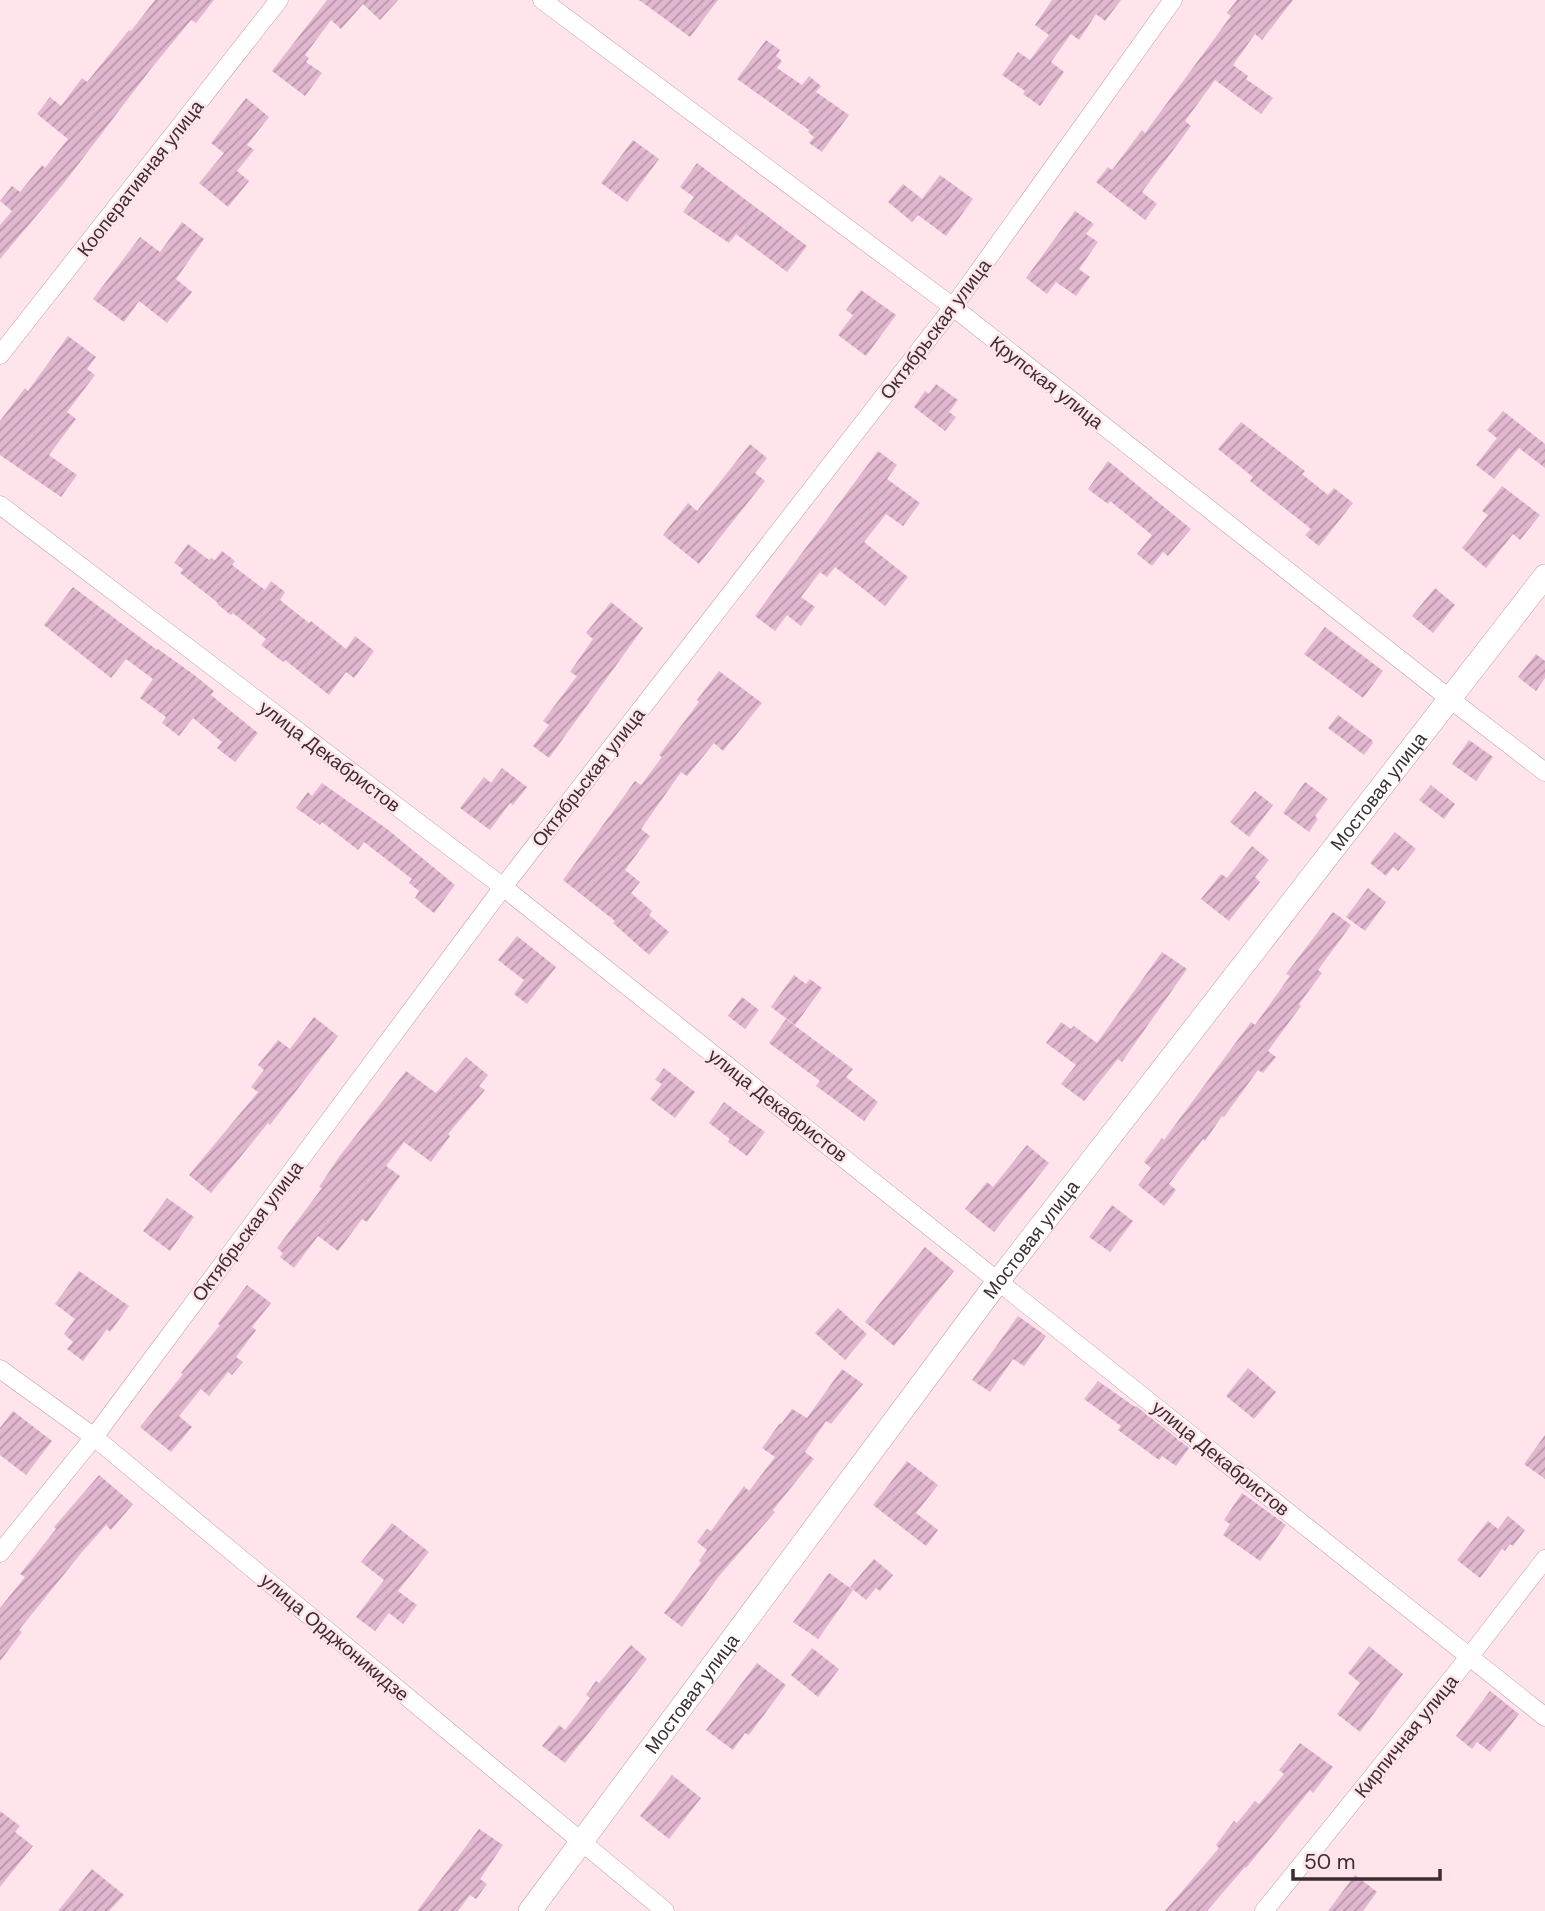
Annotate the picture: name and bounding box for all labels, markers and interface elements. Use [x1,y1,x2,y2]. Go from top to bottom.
street label: Кооперативная улица [71,95,210,262]
street label: Октябрьская улица [874,254,997,405]
street label: Крупская улица [985,330,1109,435]
street label: улица Декабристов [254,695,405,818]
street label: Октябрьская улица [526,702,651,852]
street label: Мостовая улица [1325,727,1433,856]
street label: улица Декабристов [703,1043,853,1168]
street label: Октябрьская улица [186,1156,309,1307]
street label: Мостовая улица [978,1175,1085,1304]
street label: улица Декабристов [1146,1395,1295,1522]
street label: улица Орджоникидзе [255,1568,414,1707]
street label: Мостовая улица [639,1628,745,1759]
street label: Кирпичная улица [1349,1669,1464,1803]
scale bar [1293,1838,1440,1882]
text: 50 m [1304,1848,1355,1876]

